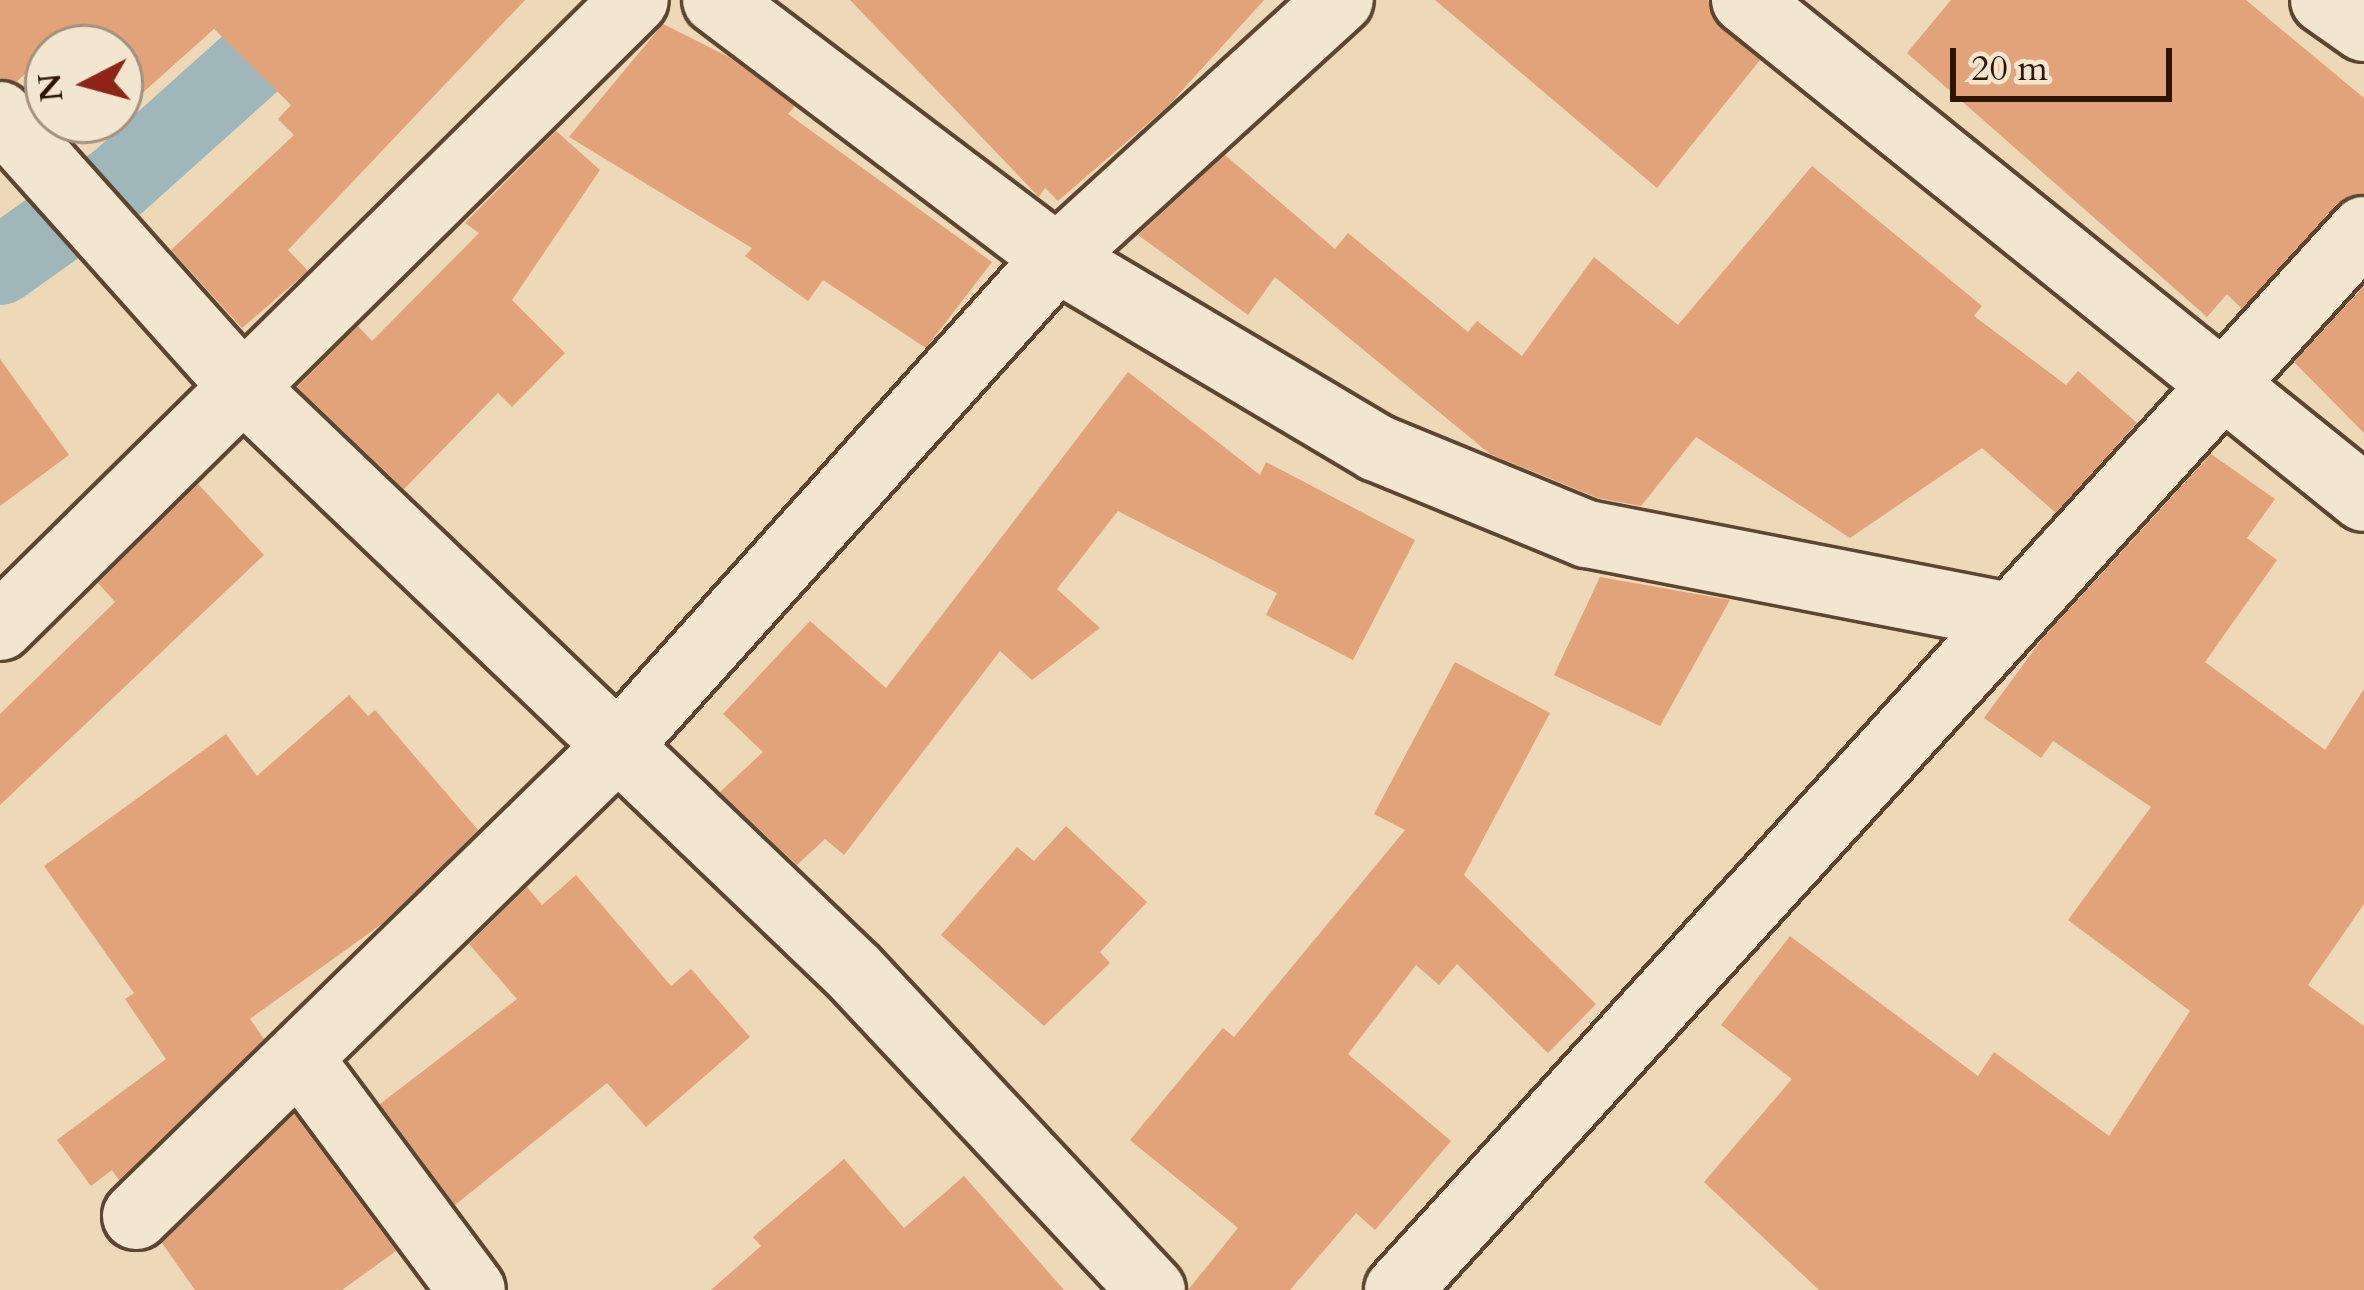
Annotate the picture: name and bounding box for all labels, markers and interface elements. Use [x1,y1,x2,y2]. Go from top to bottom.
north arrow [24,24,144,144]
scale bar [1956,24,2178,98]
text: 20 m [1971,44,2048,93]
text: N [27,71,75,104]

